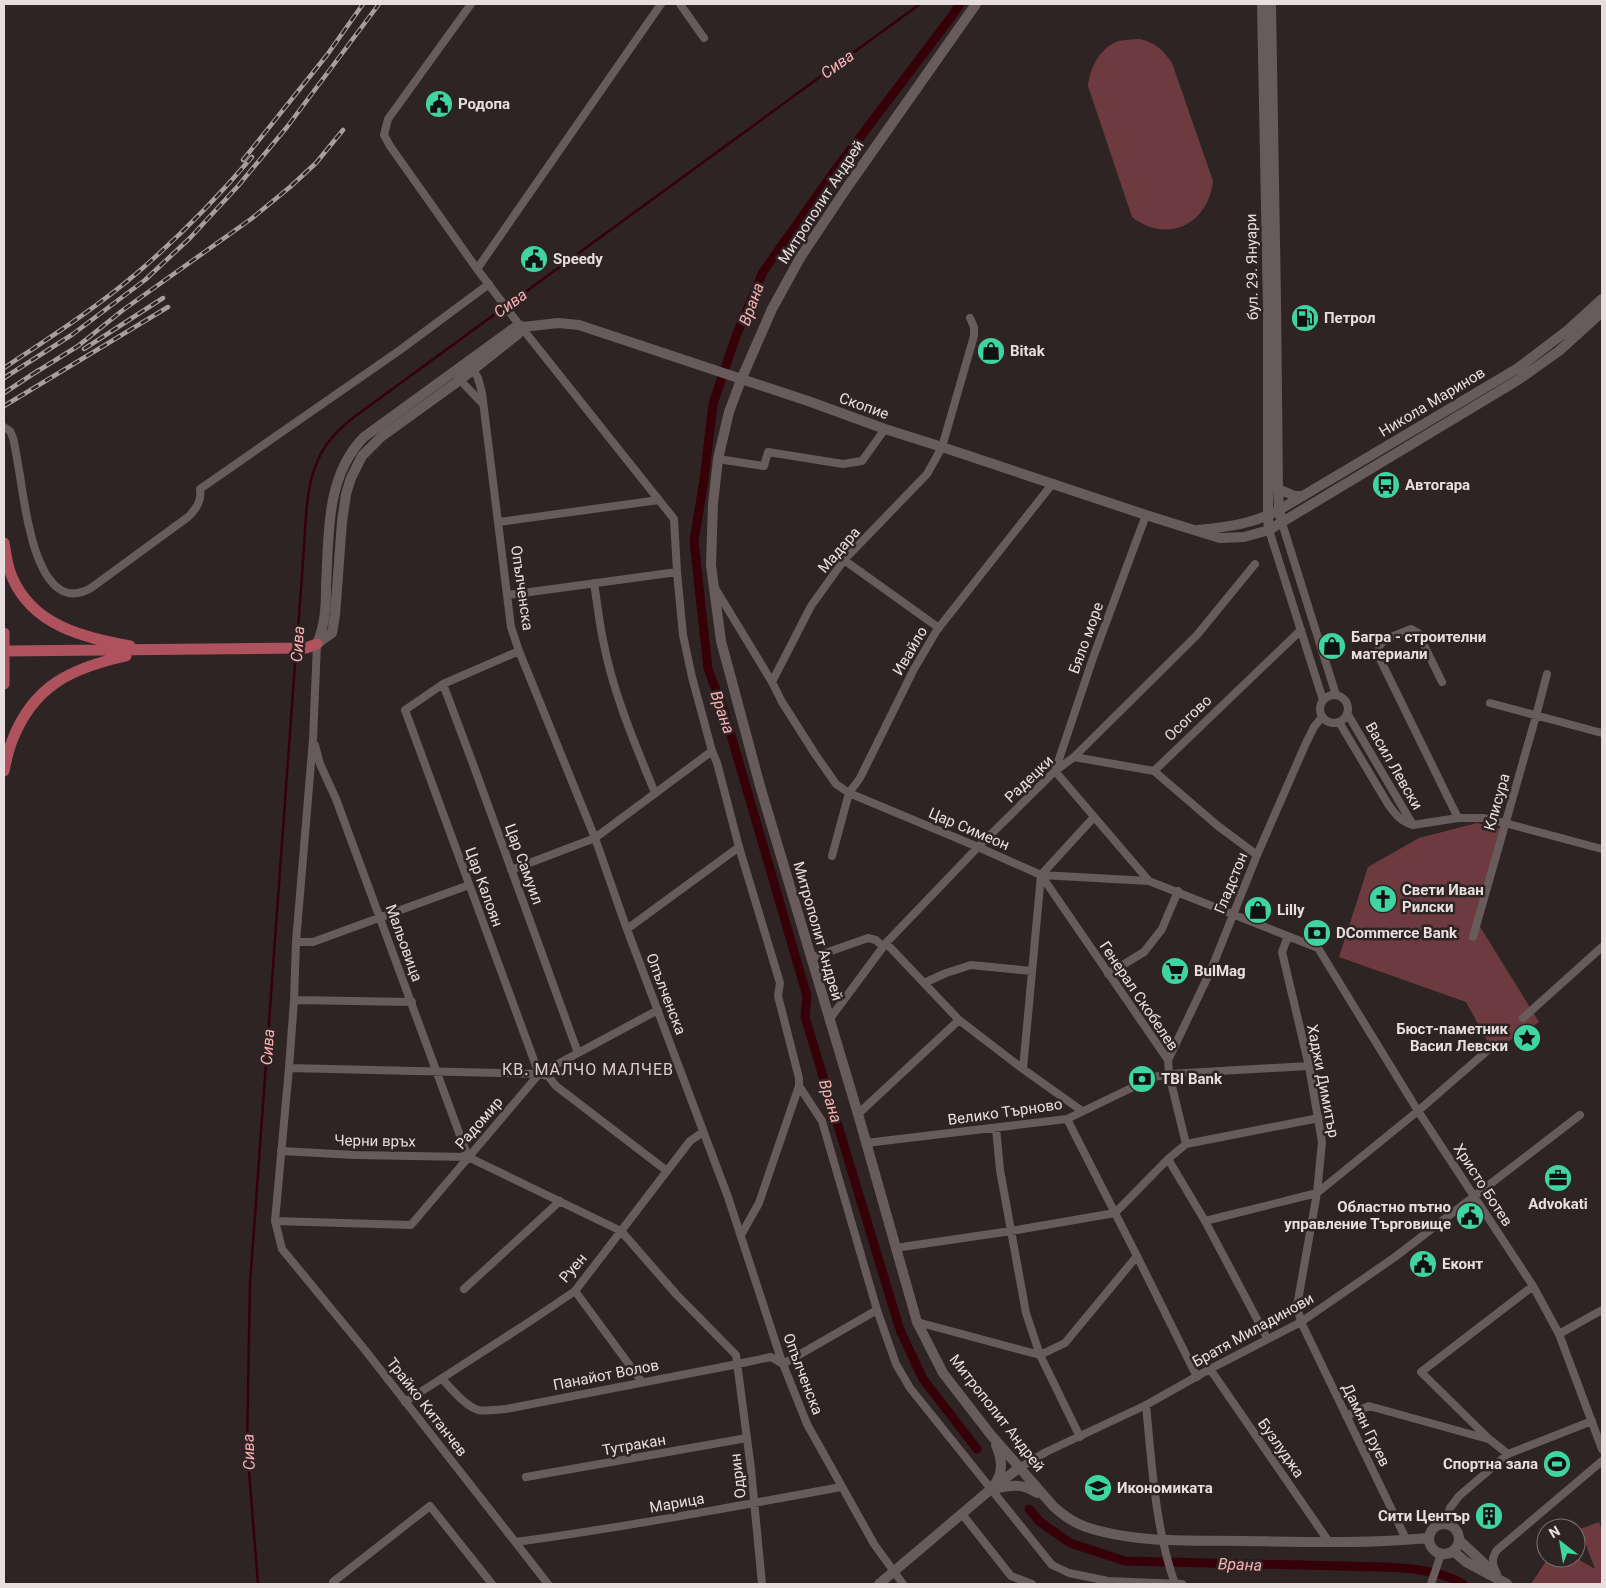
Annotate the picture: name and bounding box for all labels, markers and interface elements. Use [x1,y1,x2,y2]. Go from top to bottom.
water label: Сива [817,46,858,83]
public building icon: Родопа [424,89,454,119]
place label: Родопа [458,95,510,113]
street label: Митрополит Андрей [774,137,868,267]
street label: бул. 29. Януари [1242,214,1262,320]
public building icon: Speedy [519,244,549,274]
place label: Speedy [553,250,603,268]
water label: Врана [735,280,768,328]
water label: Сива [490,285,531,322]
fuel station icon: Петрол [1290,303,1320,333]
place label: Петрол [1324,309,1376,327]
shop icon: Bitak [976,336,1006,366]
place label: Bitak [1010,342,1046,360]
street label: Никола Маринов [1376,363,1488,441]
street label: Скопие [837,389,891,423]
bus stop icon: Автогара [1371,470,1401,500]
place label: Автогара [1405,476,1470,494]
street label: Мадара [814,523,864,577]
street label: Опълченска [507,544,537,632]
street label: Бяло море [1065,600,1107,676]
street label: Ивайло [889,623,931,679]
water label: Сива [287,625,308,663]
place label: Багра - строителни материали [1351,628,1486,663]
shop icon: Багра - строителни материали [1317,631,1347,661]
water label: Врана [706,688,739,736]
street label: Осогово [1161,691,1215,745]
street label: Васил Левски [1362,719,1426,813]
street label: Радецки [1001,752,1057,806]
street label: Клисура [1480,771,1514,833]
street label: Цар Симеон [926,804,1012,854]
street label: Цар Самуил [501,821,547,907]
street label: Цар Калоян [461,845,507,929]
street label: Гладстон [1211,850,1251,916]
street label: Митрополит Андрей [790,859,846,1003]
place label: Свети Иван Рилски [1402,881,1484,916]
church icon: Свети Иван Рилски [1368,884,1398,914]
shop icon: Lilly [1243,895,1273,925]
place label: Lilly [1277,901,1305,919]
street label: Мальовица [382,902,426,984]
bank icon: DCommerce Bank [1302,918,1332,948]
place label: DCommerce Bank [1336,924,1458,942]
street label: Генерал Скобелев [1096,938,1182,1054]
street label: Опълченска [642,951,690,1037]
supermarket icon: BulMag [1160,956,1190,986]
place label: BulMag [1194,962,1246,980]
place label: Бюст-паметник Васил Левски [1396,1020,1509,1055]
street label: Хаджи Димитър [1303,1023,1343,1139]
place icon: Бюст-паметник Васил Левски [1512,1023,1542,1053]
water label: Сива [257,1028,278,1066]
district label: КВ. МАЛЧО МАЛЧЕВ [502,1060,674,1079]
bank icon: TBI Bank [1127,1064,1157,1094]
place label: TBI Bank [1161,1070,1223,1088]
water label: Врана [815,1077,846,1125]
street label: Радомир [451,1093,507,1153]
street label: Велико Търново [947,1095,1063,1129]
street label: Черни връх [334,1131,416,1151]
street label: Христо Ботев [1450,1140,1516,1230]
office icon: Advokati [1543,1163,1573,1193]
place label: Advokati [1528,1195,1588,1213]
place label: Областно пътно управление Търговище [1284,1198,1451,1233]
public building icon: Областно пътно управление Търговище [1455,1201,1485,1231]
public building icon: Еконт [1408,1249,1438,1279]
street label: Руен [555,1250,591,1286]
place label: Еконт [1442,1255,1483,1273]
street label: Братя Миладинови [1189,1289,1317,1371]
street label: Опълченска [779,1331,827,1417]
street label: Митрополит Андрей [946,1351,1048,1475]
street label: Трайко Китанчев [383,1354,471,1460]
street label: Панайот Волов [552,1356,660,1394]
street label: Дамян Груев [1338,1381,1394,1469]
street label: Бузлуджа [1254,1415,1308,1481]
street label: Тутракан [601,1431,667,1459]
water label: Сива [238,1433,259,1470]
sports icon: Спортна зала [1542,1449,1572,1479]
street label: Одрин [726,1453,750,1499]
place label: Спортна зала [1443,1455,1538,1473]
school or university icon: Икономиката [1083,1473,1113,1503]
place label: Икономиката [1117,1479,1213,1497]
street label: Марица [648,1489,706,1517]
building icon: Сити Център [1474,1501,1504,1531]
place label: Сити Център [1378,1507,1470,1525]
north arrow [1536,1518,1586,1568]
text: N [1546,1522,1563,1541]
water label: Врана [1218,1554,1262,1575]

